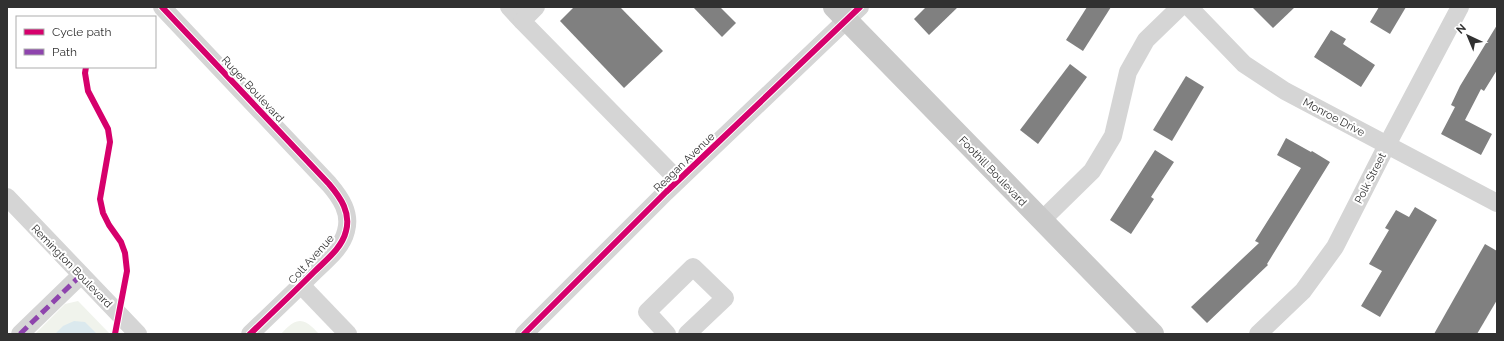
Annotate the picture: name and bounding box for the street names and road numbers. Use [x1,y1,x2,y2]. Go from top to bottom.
street label: Ruger Boulevard [219,54,287,125]
street label: Monroe Drive [1301,96,1367,139]
street label: Reagan Avenue [651,130,718,195]
street label: Foothill Boulevard [956,134,1029,209]
street label: Polk Street [1352,150,1389,206]
street label: Remington Boulevard [29,222,115,311]
street label: Colt Avenue [286,232,337,287]

